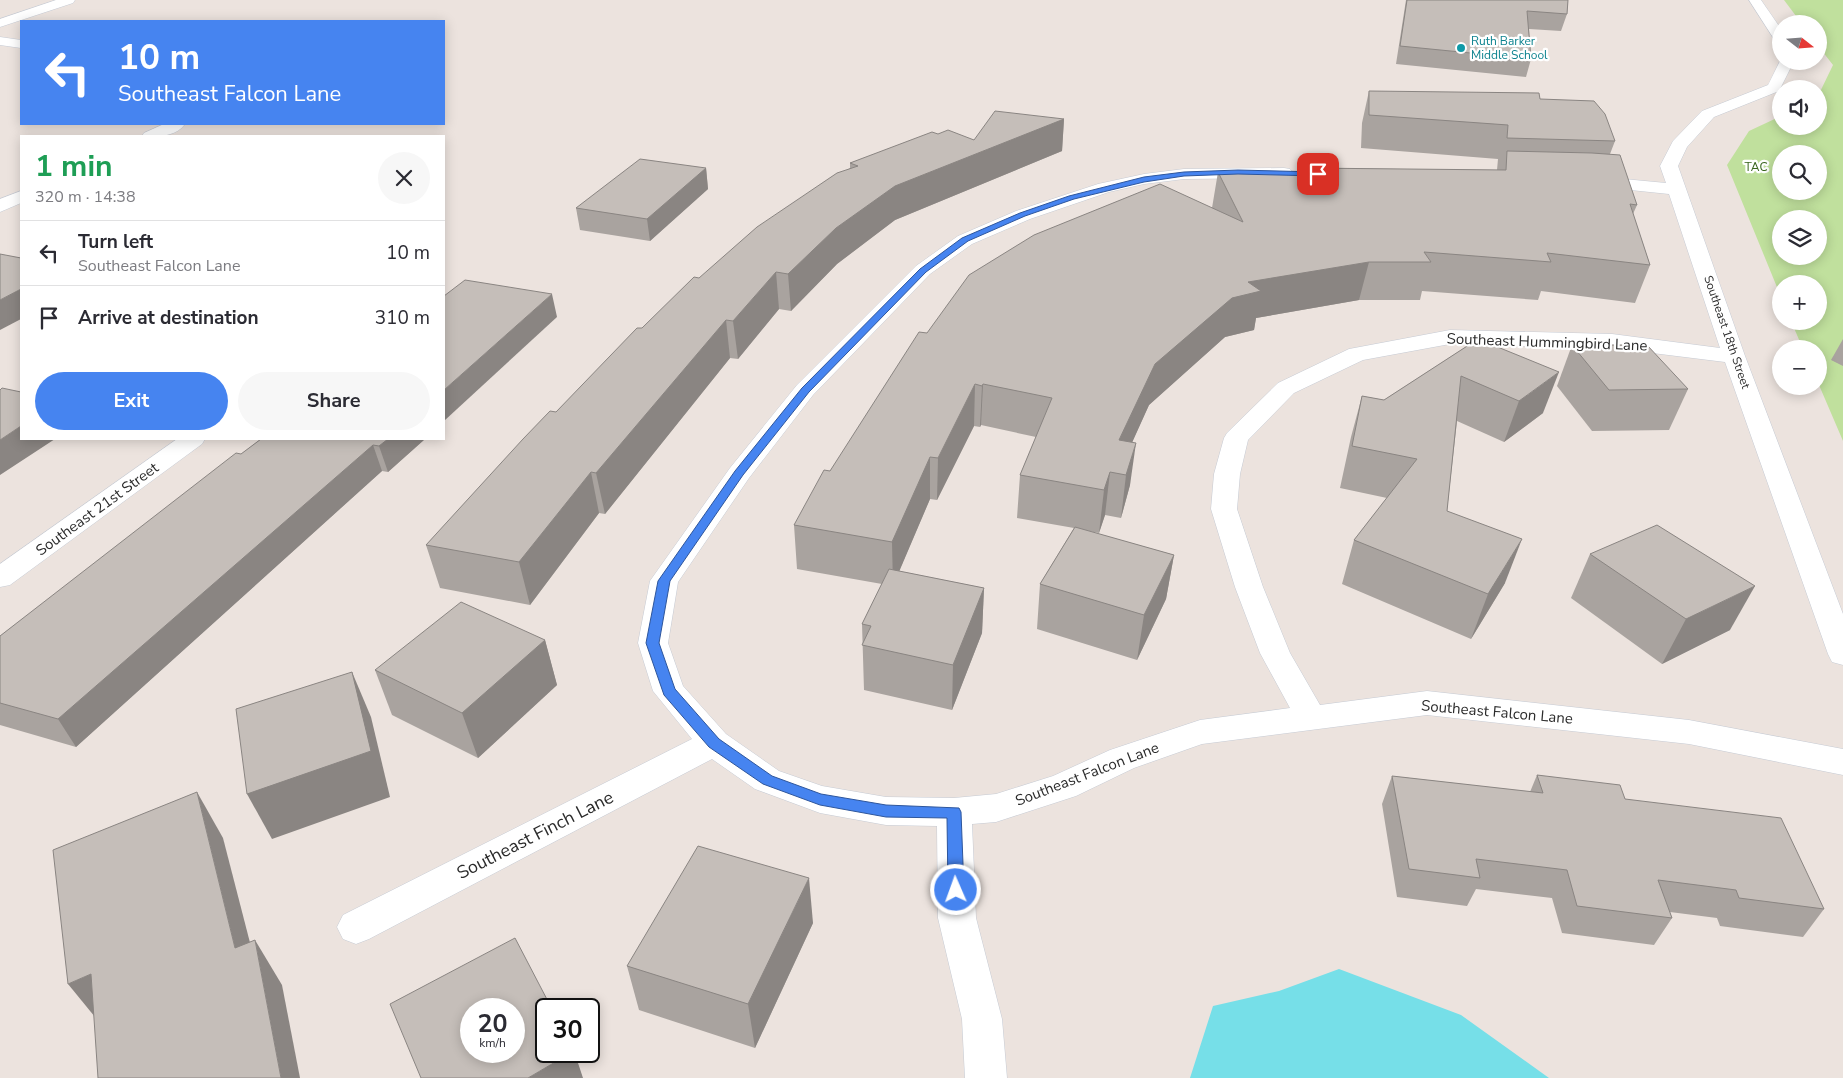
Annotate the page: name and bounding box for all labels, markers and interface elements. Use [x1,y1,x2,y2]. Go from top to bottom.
north arrow [1772,15,1828,70]
map controls [1772,15,1827,395]
place label: Ruth Barker Middle School [1471,33,1548,63]
text: 10 m [118,34,200,81]
icon: left [35,40,100,105]
marker: Ruth Barker Middle School [1455,42,1467,54]
text: Southeast Falcon Lane [118,79,341,109]
button: sound [1772,80,1827,135]
button: search [1772,145,1827,200]
text: 1 min [35,146,113,187]
button: close [378,152,430,204]
pin [1297,153,1339,195]
park label: TAC [1745,159,1767,175]
icon: arrive [1304,160,1332,188]
text: 320 m · 14:38 [35,186,136,208]
button: layers [1772,210,1827,265]
text: Turn left [78,229,153,255]
icon: left [35,239,63,267]
text: 10 m [386,240,430,266]
text: Southeast Falcon Lane [78,255,240,277]
street label: Southeast 18th Street [1700,273,1754,392]
button: + [1772,275,1827,330]
icon: arrive [35,304,63,332]
text: Arrive at destination [78,305,259,331]
text: 310 m [375,305,430,331]
street label: Southeast Hummingbird Lane [1446,329,1648,356]
button: − [1772,340,1827,395]
button: Exit [35,372,228,430]
button: Share [238,372,430,430]
street label: Southeast 21st Street [32,457,163,560]
street label: Southeast Falcon Lane [1420,695,1574,729]
street label: Southeast Falcon Lane [1012,737,1162,811]
street label: Southeast Finch Lane [453,785,617,885]
position arrow [929,863,981,915]
speed limit sign: 30 [535,998,600,1063]
text: 20 [477,1007,508,1041]
text: km/h [479,1035,506,1051]

